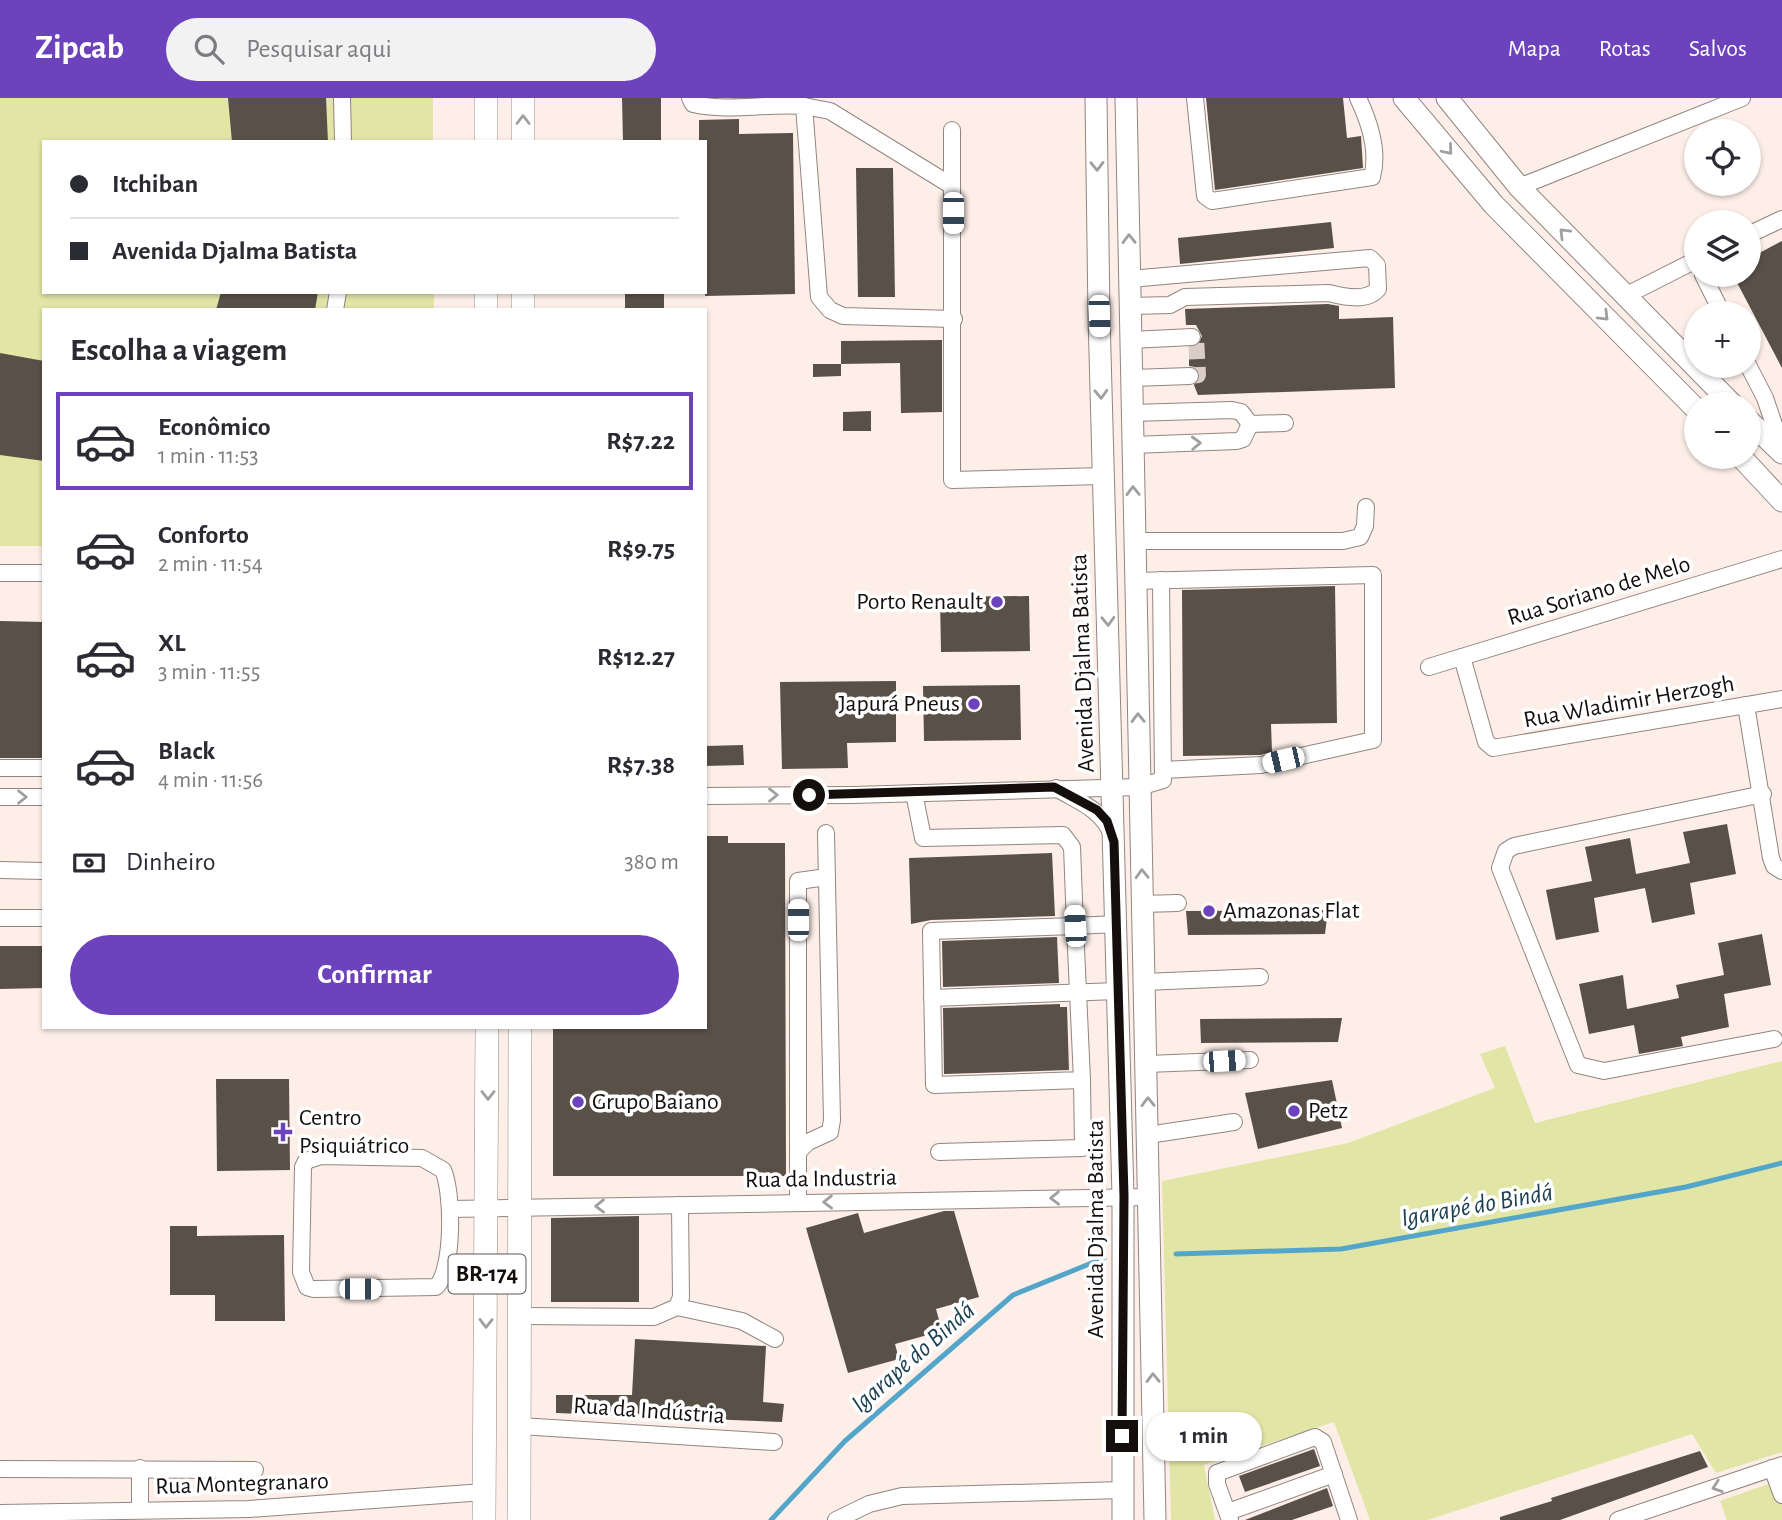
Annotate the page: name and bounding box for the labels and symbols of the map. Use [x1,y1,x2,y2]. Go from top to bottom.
one-way arrow [515,114,531,125]
one-way arrow [1440,142,1452,155]
one-way arrow [1089,161,1105,172]
car [943,192,964,234]
one-way arrow [1559,228,1572,241]
one-way arrow [1121,233,1137,244]
car [1088,295,1111,337]
one-way arrow [1595,308,1608,321]
one-way arrow [1093,389,1109,399]
one-way arrow [1191,435,1202,450]
one-way arrow [1126,485,1141,496]
street label: Rua Soriano de Melo [1505,552,1693,630]
street label: Avenida Djalma Batista [1067,553,1099,773]
place label: Porto Renault [856,590,983,614]
marker: Porto Renault [989,594,1005,610]
one-way arrow [1100,616,1115,627]
street label: Rua Wladimir Herzogh [1522,672,1736,732]
place label: Japurá Pneus [838,692,960,716]
marker: Japurá Pneus [966,696,982,712]
one-way arrow [1130,713,1145,724]
car [1261,745,1306,775]
route start [793,779,825,811]
one-way arrow [769,787,779,803]
one-way arrow [17,789,28,805]
one-way arrow [1134,869,1149,880]
car [788,899,809,941]
place label: Amazonas Flat [1223,899,1360,923]
marker: Amazonas Flat [1201,903,1217,919]
car [1064,904,1087,948]
car [1203,1049,1246,1073]
place label: Grupo Baiano [592,1090,719,1114]
one-way arrow [480,1091,496,1101]
marker: Grupo Baiano [570,1094,586,1110]
one-way arrow [1140,1096,1155,1107]
place label: Petz [1308,1099,1348,1123]
marker: Petz [1286,1103,1302,1119]
place label: Centro Psiquiátrico [299,1106,409,1158]
street label: Avenida Djalma Batista [1084,1120,1108,1338]
marker: Centro Psiquiátrico [273,1122,293,1142]
street label: Rua da Industria [745,1166,897,1192]
water label: Igarapé do Bindá [1399,1179,1555,1231]
one-way arrow [1049,1190,1060,1205]
one-way arrow [822,1194,832,1210]
one-way arrow [595,1198,605,1214]
road number: BR-174 [448,1254,526,1294]
car [340,1279,382,1300]
water label: Igarapé do Bindá [846,1297,980,1417]
one-way arrow [479,1318,494,1329]
one-way arrow [1145,1373,1161,1383]
street label: Rua da Indústria [572,1394,726,1428]
callout: 1 min [1146,1412,1262,1460]
route end [1106,1420,1138,1452]
street label: Rua Montegranaro [155,1469,329,1499]
one-way arrow [1712,1478,1724,1493]

